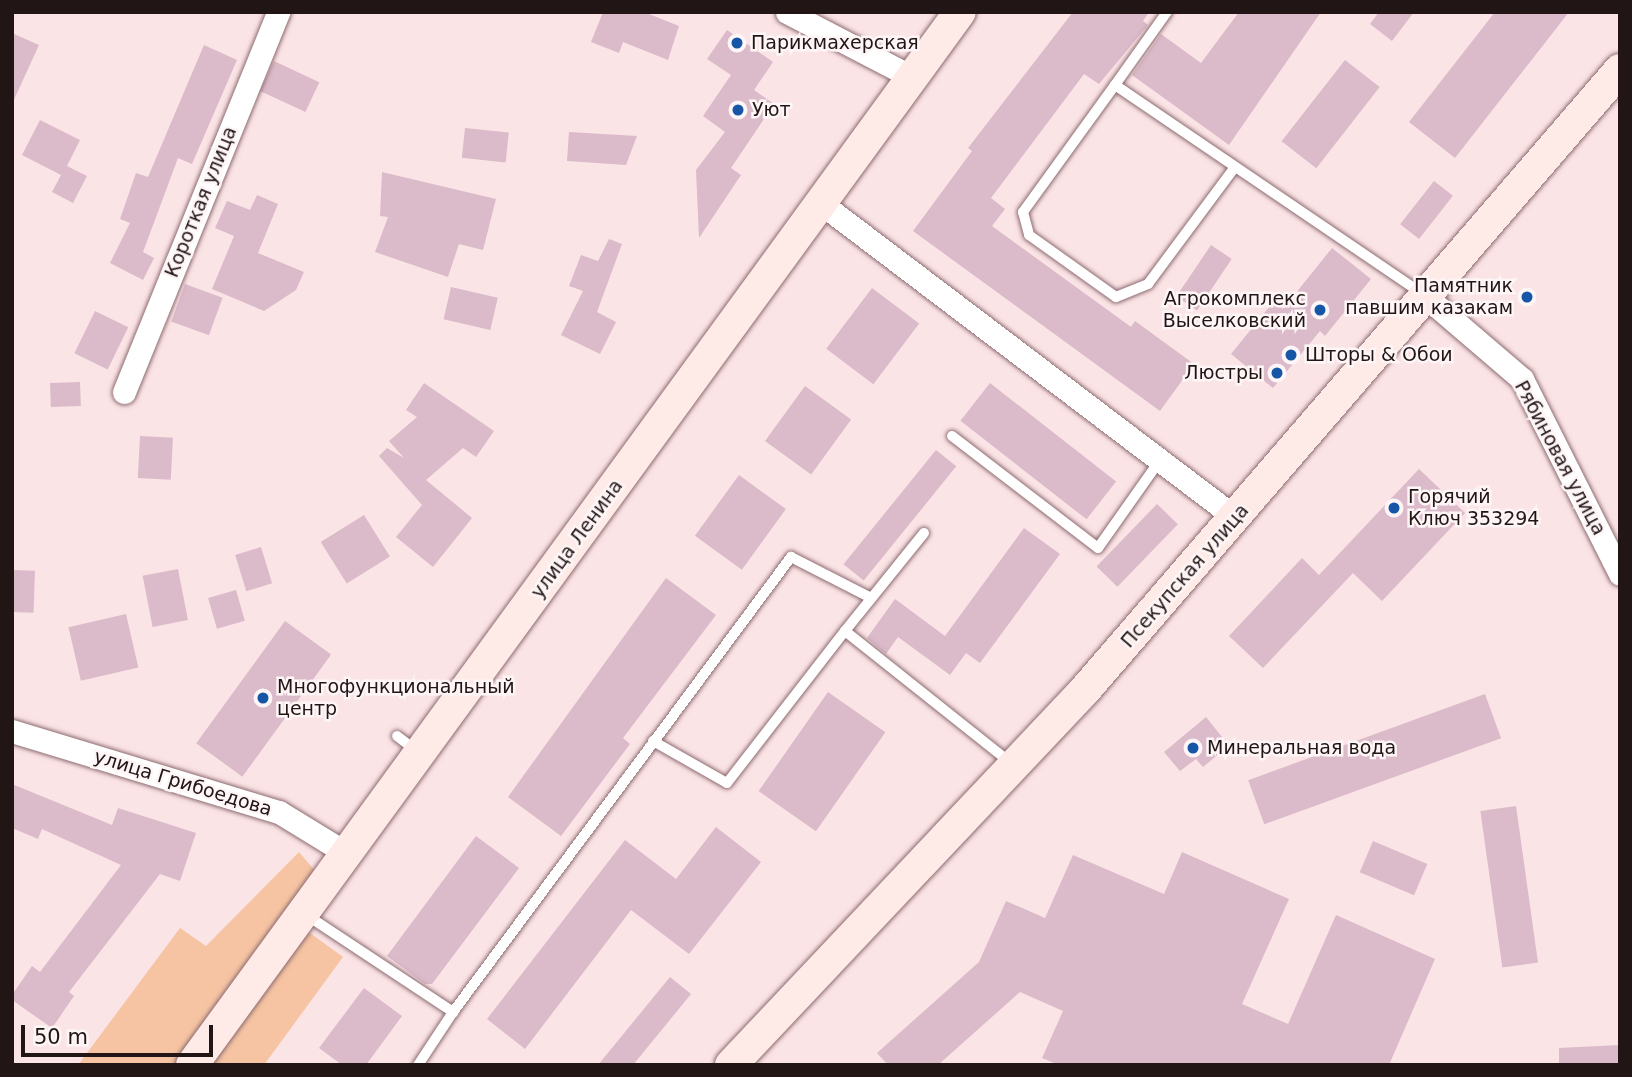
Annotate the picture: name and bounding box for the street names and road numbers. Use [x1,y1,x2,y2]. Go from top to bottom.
street label: Короткая улица [160,123,242,281]
street label: Рябиновая улица [1510,377,1610,539]
street label: улица Ленина [526,475,628,603]
street label: Псекупская улица [1116,499,1254,653]
street label: улица Грибоедова [91,745,275,821]

